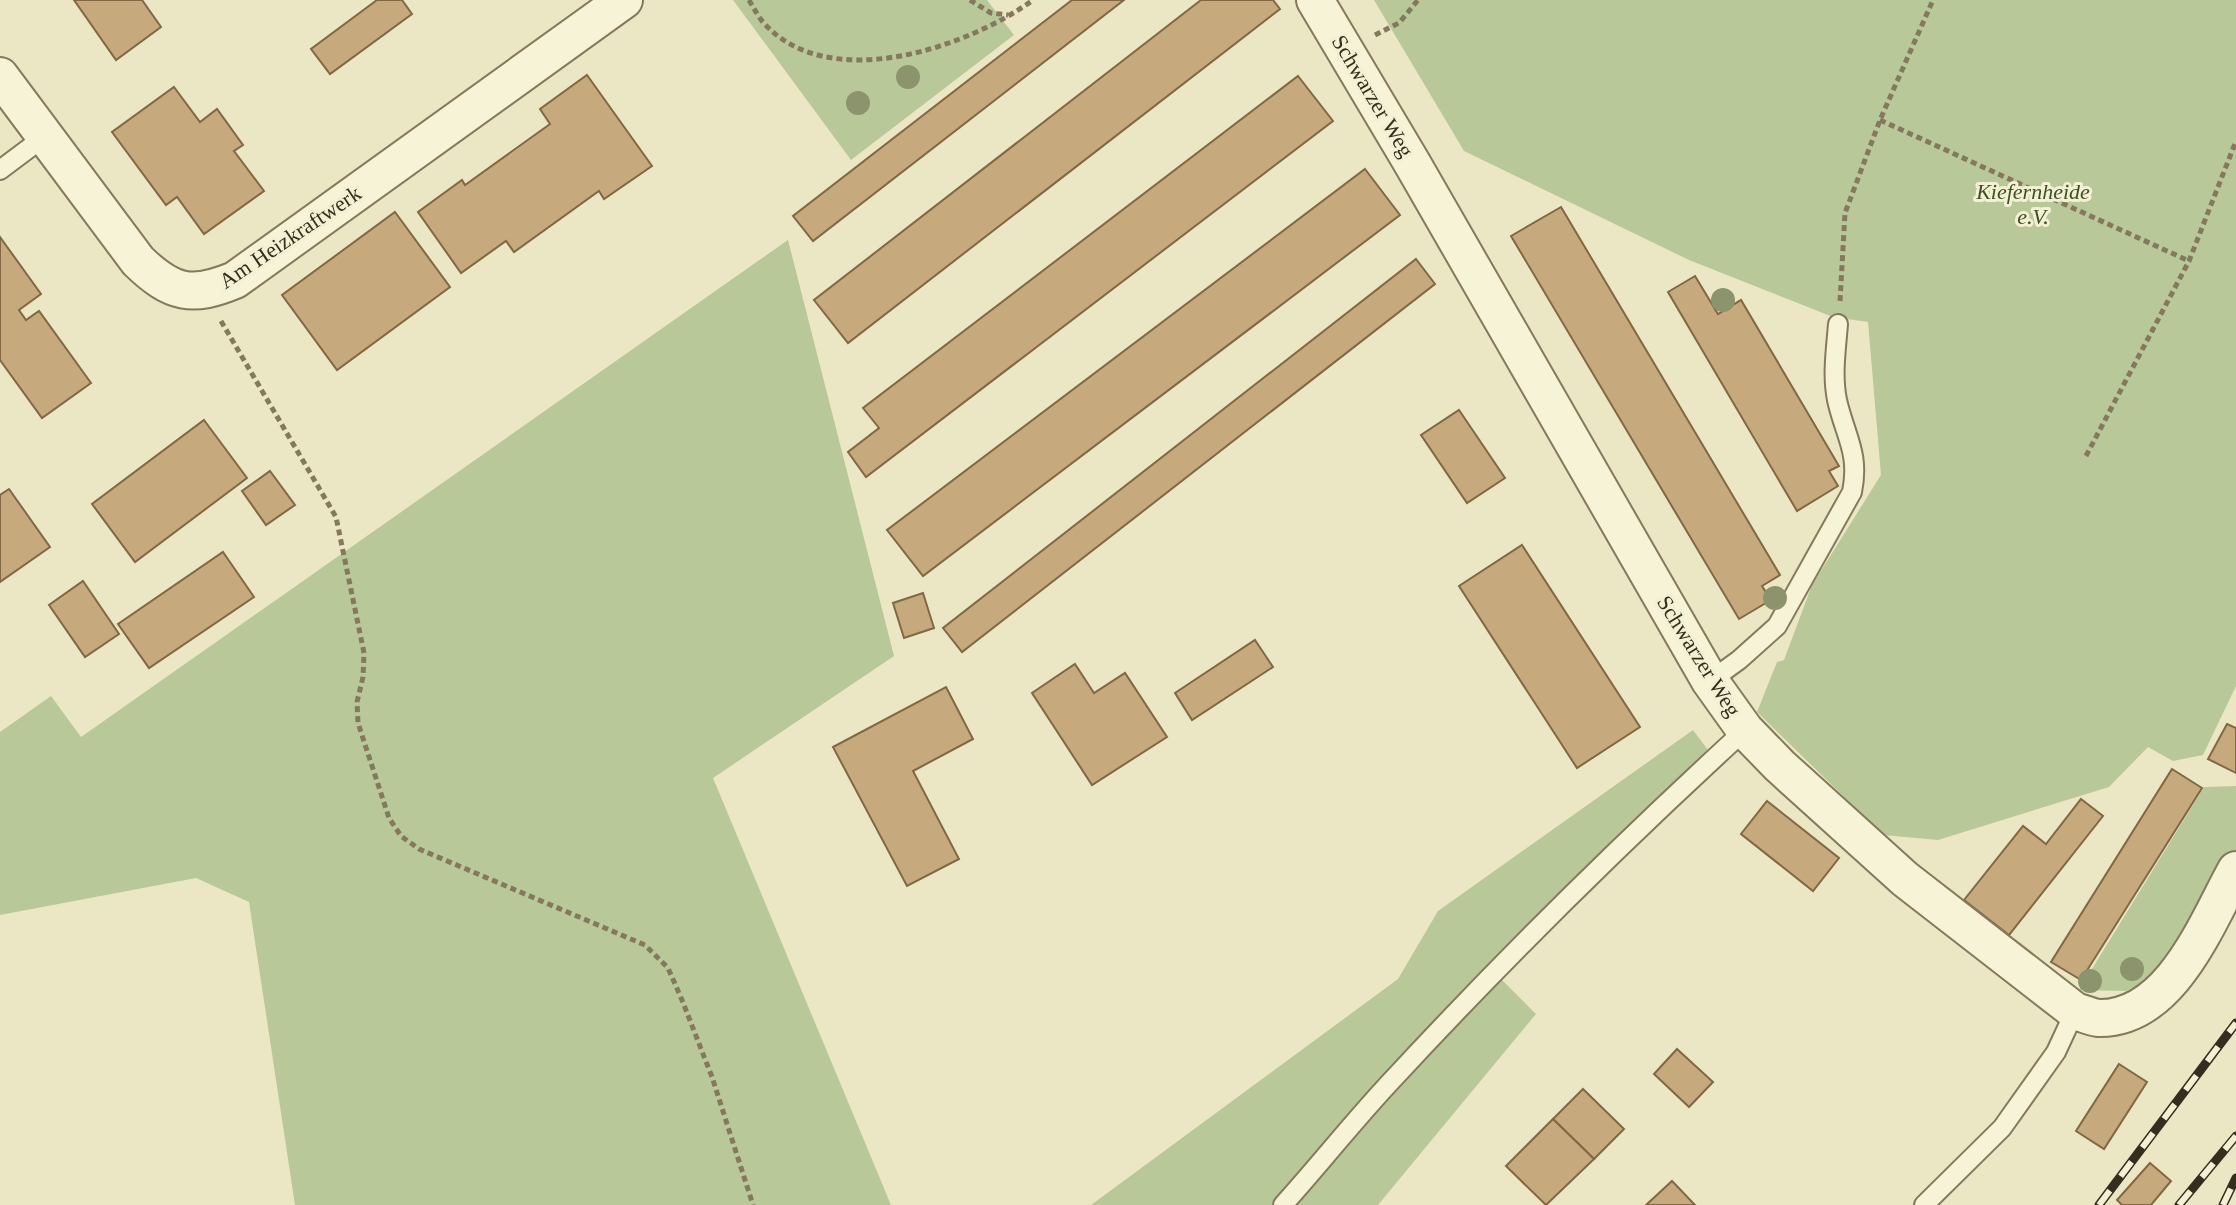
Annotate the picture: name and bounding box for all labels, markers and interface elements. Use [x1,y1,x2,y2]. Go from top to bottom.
street label: Schwarzer Weg [1327,31,1419,161]
park label: Kiefernheide e.V. [1975,179,2090,229]
street label: Am Heizkraftwerk [214,180,366,294]
street label: Schwarzer Weg [1652,591,1746,721]

